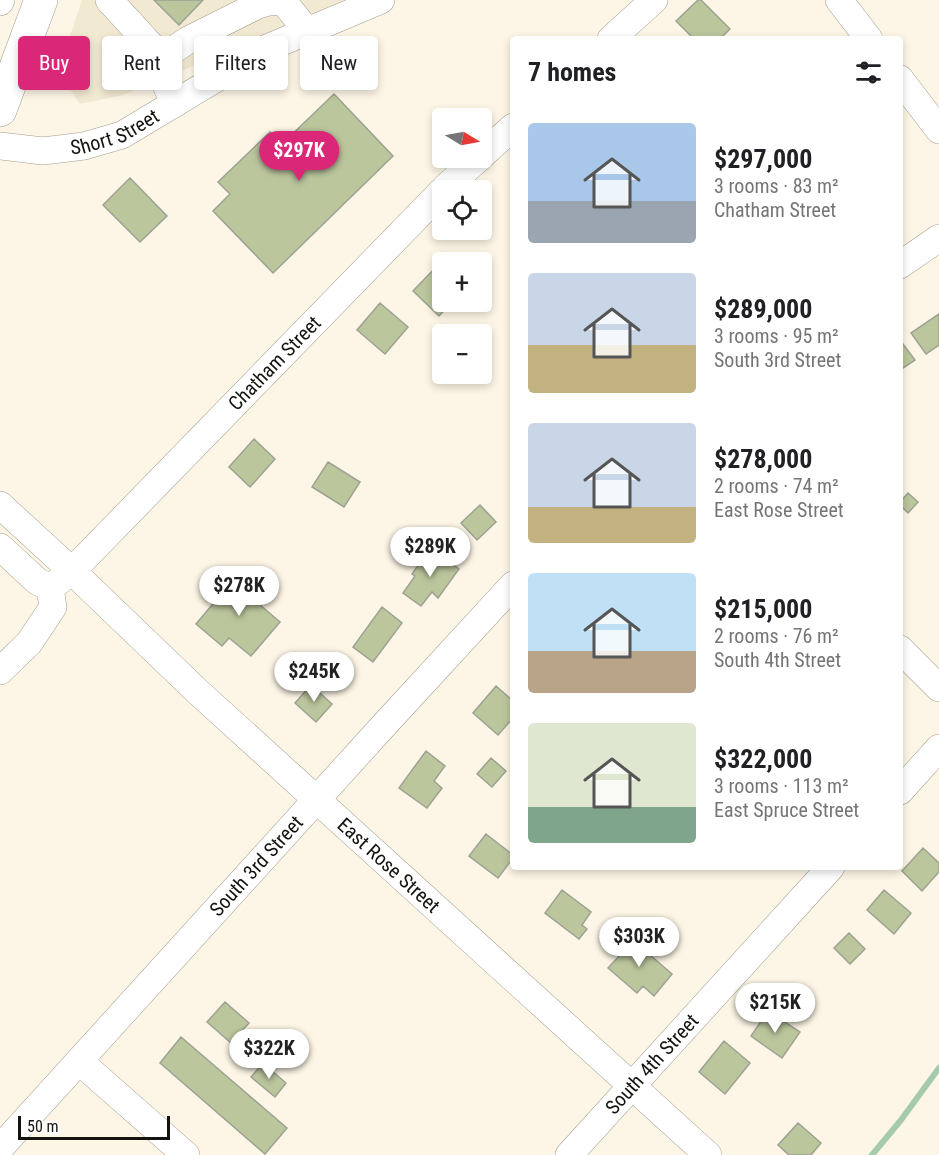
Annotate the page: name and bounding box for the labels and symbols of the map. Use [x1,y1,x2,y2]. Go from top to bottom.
street label: Short Street [69,104,163,160]
north arrow [432,108,492,168]
pin: $297K [257,131,341,182]
street label: Chatham Street [223,311,326,415]
pin: $289K [388,527,472,578]
pin: $278K [197,566,281,617]
pin: $245K [272,652,356,703]
street label: South 3rd Street [204,811,308,921]
street label: East Rose Street [333,813,445,918]
pin: $303K [597,917,681,968]
pin: $215K [733,983,817,1034]
street label: South 4th Street [600,1009,704,1119]
pin: $322K [227,1029,311,1080]
scale bar [18,1113,170,1140]

